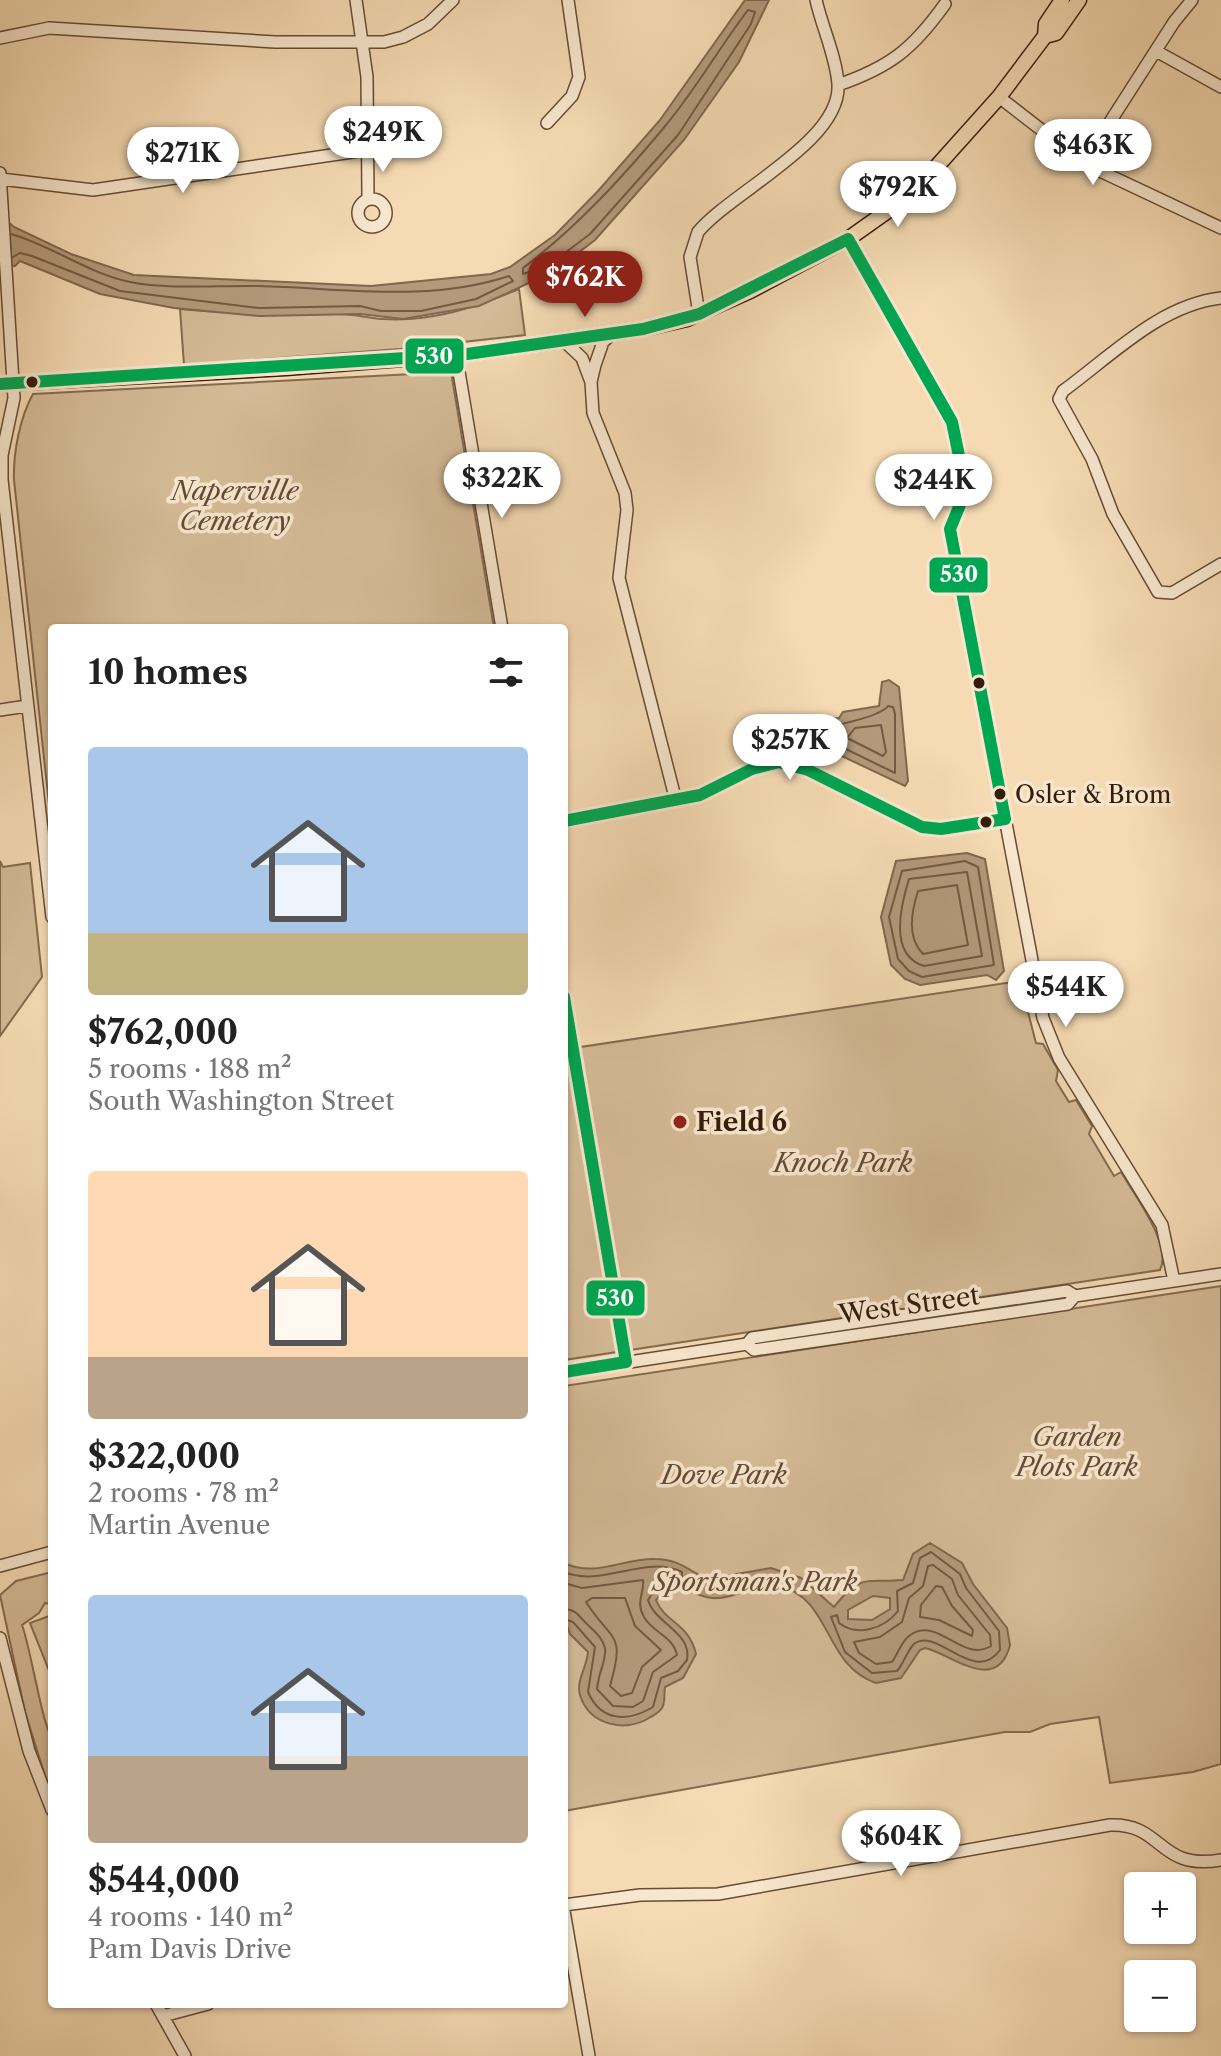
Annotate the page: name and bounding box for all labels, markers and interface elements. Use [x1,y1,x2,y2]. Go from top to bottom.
pin: $249K [327,106,439,174]
text: $249K [342,116,424,148]
pin: $463K [1037,119,1149,187]
pin: $271K [127,127,239,195]
text: $463K [1053,129,1133,161]
text: $271K [145,137,221,169]
pin: $792K [842,161,954,229]
text: $792K [858,171,938,203]
pin: $762K [529,251,641,319]
text: $762K [545,261,625,293]
line badge: 530 [404,337,465,375]
text: 530 [415,343,453,370]
unlabelled marker [24,374,40,390]
pin: $322K [446,452,558,520]
pin: $244K [878,454,990,522]
text: $322K [462,462,542,494]
text: $244K [893,464,975,496]
park label: Naperville Cemetery [169,475,300,537]
line badge: 530 [928,556,989,594]
text: 530 [940,561,978,588]
icon: filters [484,650,528,694]
text: 10 homes [88,651,248,693]
unlabelled marker [971,675,987,691]
pin: $257K [734,714,846,782]
text: $257K [751,724,829,756]
place label: Osler & Brom [1015,780,1171,809]
marker: Osler & Brom [992,786,1008,802]
icon: home [236,799,380,943]
unlabelled marker [978,814,994,830]
pin: $544K [1010,961,1122,1029]
text: $544K [1026,971,1106,1003]
text: $762,000 [88,1011,238,1053]
text: 5 rooms · 188 m² [88,1053,292,1085]
text: South Washington Street [88,1085,394,1117]
place label: Field 6 [696,1106,787,1138]
marker: Field 6 [671,1113,689,1131]
park label: Knoch Park [772,1147,913,1179]
icon: home [236,1223,380,1367]
line badge: 530 [585,1279,646,1317]
street label: West Street [836,1279,982,1331]
text: 530 [596,1285,634,1312]
park label: Garden Plots Park [1014,1421,1138,1483]
text: $322,000 [88,1435,240,1477]
park label: Dove Park [659,1459,787,1491]
text: 2 rooms · 78 m² [88,1477,279,1509]
text: Martin Avenue [88,1509,270,1541]
park label: Sportsman's Park [651,1566,858,1598]
icon: home [236,1647,380,1791]
pin: $604K [845,1810,957,1878]
text: $604K [860,1820,942,1852]
text: $544,000 [88,1859,240,1901]
map controls [1124,1872,1196,2032]
button: + [1124,1872,1196,1944]
text: 4 rooms · 140 m² [88,1901,293,1933]
text: Pam Davis Drive [88,1933,292,1965]
button: − [1124,1960,1196,2032]

